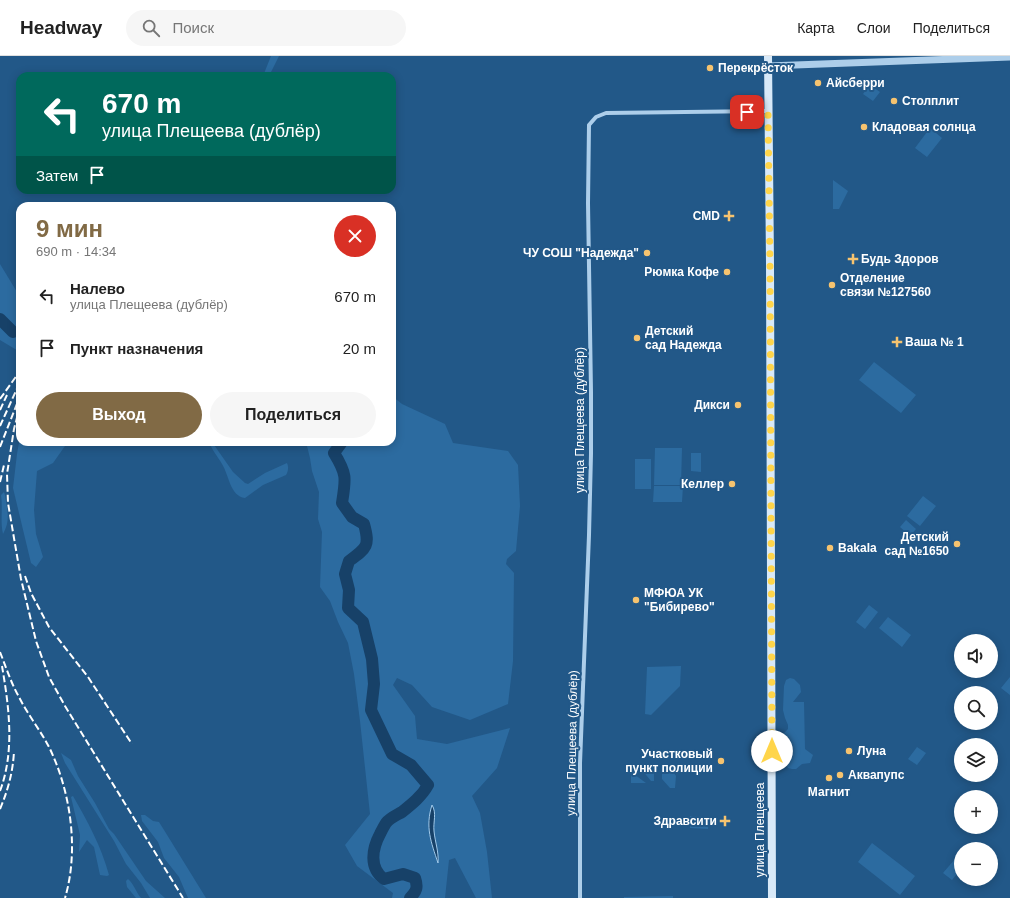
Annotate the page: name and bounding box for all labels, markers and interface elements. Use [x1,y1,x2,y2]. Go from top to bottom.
search box [126,10,406,46]
text: Headway [20,17,102,38]
icon: search [140,17,162,39]
text: Поиск [172,19,214,36]
text: Карта [797,20,835,36]
text: Слои [857,20,891,36]
text: Поделиться [913,20,990,36]
place label: Перекрёсток [718,61,794,75]
marker: Перекрёсток [705,63,715,73]
place label: Айсберри [826,76,885,90]
marker: Айсберри [813,78,823,88]
icon: left [36,88,88,140]
text: 670 m [102,88,181,119]
place label: Столплит [902,94,959,108]
pin [730,95,764,129]
marker: Столплит [889,96,899,106]
icon: arrive [736,101,758,123]
place label: Кладовая солнца [872,120,976,134]
text: улица Плещеева (дублёр) [102,121,321,141]
marker: Кладовая солнца [859,122,869,132]
icon: arrive [86,164,108,186]
text: Затем [36,167,78,184]
place label: CMD [693,209,720,223]
marker: CMD [723,210,735,222]
text: 9 мин [36,215,103,242]
button: close [334,215,376,257]
text: 690 m · 14:34 [36,244,116,259]
place label: ЧУ СОШ "Надежда" [523,246,639,260]
marker: ЧУ СОШ "Надежда" [642,248,652,258]
place label: Будь Здоров [861,252,939,266]
marker: Будь Здоров [848,254,858,264]
place label: Рюмка Кофе [644,265,719,279]
marker: Рюмка Кофе [722,267,732,277]
place label: Отделение связи №127560 [840,271,931,299]
text: Налево [70,280,125,297]
marker: Отделение связи №127560 [827,280,837,290]
icon: left [36,285,58,307]
text: 670 m [334,288,376,305]
text: улица Плещеева (дублёр) [70,297,228,312]
place label: Детский сад Надежда [645,324,722,352]
marker: Детский сад Надежда [632,333,642,343]
place label: Ваша № 1 [905,335,964,349]
icon: arrive [36,337,58,359]
marker: Ваша № 1 [892,337,902,347]
text: Пункт назначения [70,340,203,357]
text: 20 m [343,340,376,357]
street label: улица Плещеева (дублёр) [573,347,587,493]
button: Выход [36,392,202,438]
button: Поделиться [210,392,376,438]
place label: Дикси [694,398,730,412]
marker: Дикси [733,400,743,410]
place label: Келлер [681,477,724,491]
marker: Келлер [727,479,737,489]
place label: Детский сад №1650 [884,530,949,558]
marker: Детский сад №1650 [952,539,962,549]
place label: Bakala [838,541,877,555]
marker: Bakala [825,543,835,553]
place label: МФЮА УК "Бибирево" [644,586,715,614]
marker: МФЮА УК "Бибирево" [631,595,641,605]
map controls [954,634,998,886]
button: sound [954,634,998,678]
street label: улица Плещеева (дублёр) [564,670,580,816]
button: search [954,686,998,730]
position arrow [751,730,793,772]
button: layers [954,738,998,782]
place label: Луна [857,744,886,758]
marker: Луна [844,746,854,756]
place label: Участковый пункт полиции [625,747,713,775]
marker: Участковый пункт полиции [716,756,726,766]
place label: Аквапупс [848,768,905,782]
marker: Аквапупс [835,770,845,780]
marker: Магнит [824,773,834,783]
street label: улица Плещеева [753,782,767,877]
place label: Магнит [808,785,850,799]
button: + [954,790,998,834]
place label: Здравсити [653,814,717,828]
marker: Здравсити [720,816,730,826]
button: − [954,842,998,886]

